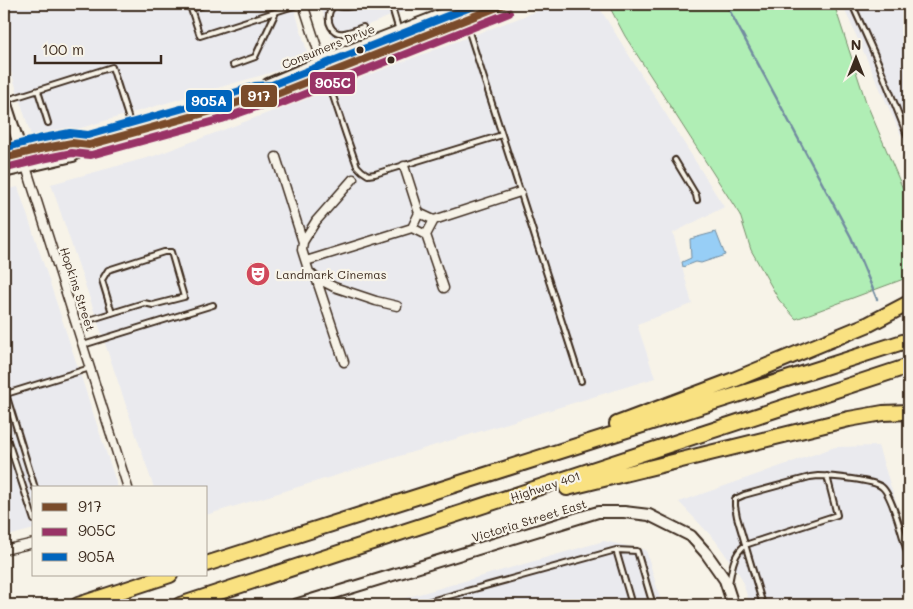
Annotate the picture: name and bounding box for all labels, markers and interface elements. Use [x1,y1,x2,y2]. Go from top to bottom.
street label: Consumers Drive [279,20,377,72]
scale bar [35,32,161,64]
north arrow [830,32,880,82]
text: N [851,35,861,54]
text: 100 m [42,39,84,59]
unlabelled marker [355,45,365,55]
unlabelled marker [386,55,396,65]
line badge: 905C [309,71,356,95]
text: 905C [315,73,351,92]
line badge: 917 [240,84,278,108]
text: 917 [248,86,270,105]
line badge: 905A [185,89,233,113]
text: 905A [191,91,227,110]
street label: Hopkins Street [57,245,99,333]
theatre icon: Landmark Cinemas [245,261,271,287]
place label: Landmark Cinemas [276,266,387,282]
street label: Highway 401 [508,467,582,505]
legend [32,486,208,576]
street label: Victoria Street East [470,495,588,545]
text: 917 [78,496,102,516]
text: 905C [78,520,116,540]
text: 905A [78,546,115,566]

